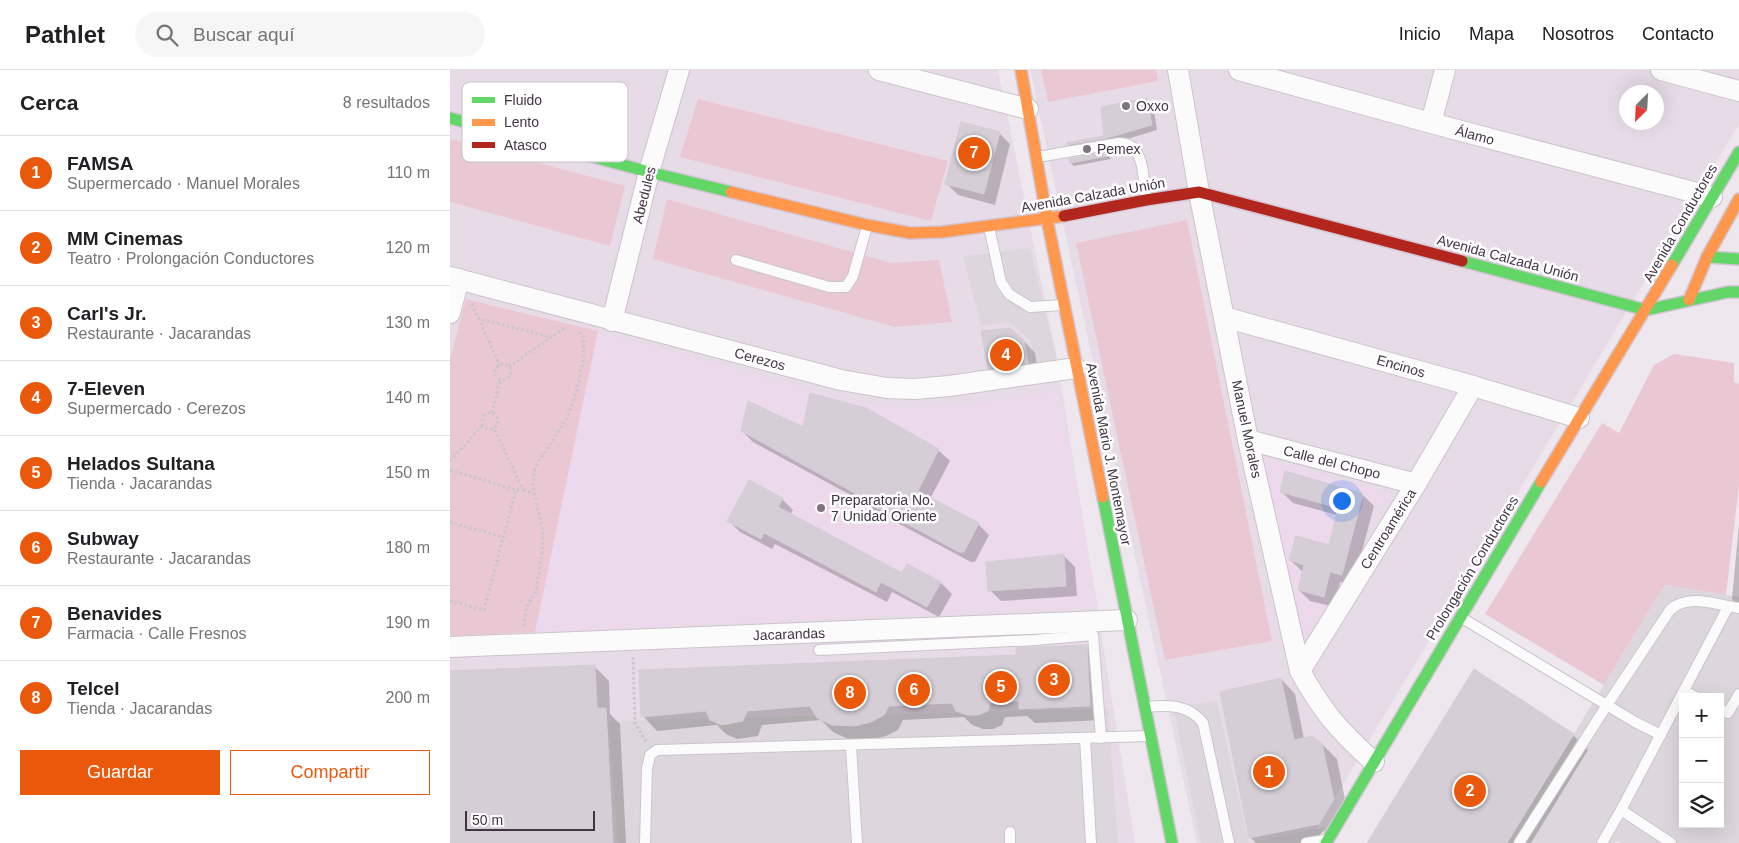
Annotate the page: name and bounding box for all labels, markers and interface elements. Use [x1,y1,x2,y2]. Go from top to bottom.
search box [135,12,485,57]
text: Pathlet [25,21,105,48]
icon: search [153,21,181,49]
text: Buscar aquí [193,24,294,45]
text: Inicio [1399,24,1441,44]
text: Mapa [1469,24,1514,44]
text: Nosotros [1542,24,1614,44]
text: Contacto [1642,24,1714,44]
legend [462,82,628,162]
north arrow [1619,85,1664,130]
text: Cerca [20,91,78,114]
text: Fluido [504,92,542,108]
text: 8 resultados [343,94,430,111]
place label: Oxxo [1136,98,1169,114]
marker: Oxxo [1120,100,1132,112]
text: Lento [504,114,539,130]
street label: Álamo [1454,122,1496,148]
pin: 7 [958,134,990,172]
text: Atasco [504,137,547,153]
place label: Pemex [1097,141,1141,157]
marker: Pemex [1081,143,1093,155]
text: FAMSA [67,153,134,174]
street label: Avenida Conductores [1640,161,1720,285]
text: 1 [32,164,40,181]
text: 110 m [387,164,430,181]
street label: Abedules [629,165,659,225]
street label: Avenida Calzada Unión [1020,174,1166,216]
text: Supermercado · Manuel Morales [67,175,300,192]
text: MM Cinemas [67,228,183,249]
street label: Avenida Calzada Unión [1435,231,1581,285]
text: 2 [32,239,40,256]
text: 120 m [386,239,430,256]
text: Teatro · Prolongación Conductores [67,250,314,267]
text: Carl's Jr. [67,303,147,324]
text: 3 [32,314,40,331]
text: 130 m [386,314,430,331]
text: Restaurante · Jacarandas [67,325,251,342]
pin: 4 [990,336,1022,374]
street label: Cerezos [733,345,787,373]
street label: Encinos [1375,351,1427,381]
street label: Avenida Mario J. Montemayor [1083,361,1135,547]
text: 7-Eleven [67,378,145,399]
street label: Manuel Morales [1229,379,1265,479]
text: 4 [32,389,40,406]
text: 140 m [386,389,430,406]
text: Supermercado · Cerezos [67,400,246,417]
street label: Calle del Chopo [1282,442,1382,482]
text: Helados Sultana [67,453,215,474]
text: 5 [32,464,40,481]
text: 150 m [386,464,430,481]
text: Tienda · Jacarandas [67,475,212,492]
street label: Centroamérica [1357,486,1419,572]
your location [1329,488,1355,514]
place label: Preparatoria No. 7 Unidad Oriente [831,492,937,524]
street label: Prolongación Conductores [1423,493,1521,643]
marker: Preparatoria No. 7 Unidad Oriente [815,502,827,514]
text: Subway [67,528,139,549]
text: 6 [32,539,40,556]
text: 180 m [386,539,430,556]
text: Restaurante · Jacarandas [67,550,251,567]
text: Benavides [67,603,162,624]
text: 7 [32,614,40,631]
text: 190 m [386,614,430,631]
text: Farmacia · Calle Fresnos [67,625,247,642]
street label: Jacarandas [753,625,825,643]
pin: 3 [1038,661,1070,699]
pin: 5 [985,668,1017,706]
pin: 6 [898,671,930,709]
pin: 8 [834,674,866,712]
text: Telcel [67,678,119,699]
text: 8 [32,689,40,706]
text: 200 m [386,689,430,706]
map controls [1679,693,1724,828]
button: + [1679,693,1724,738]
text: Tienda · Jacarandas [67,700,212,717]
button: − [1679,738,1724,783]
button: Guardar [20,750,220,795]
button: Compartir [230,750,430,795]
pin: 1 [1253,753,1285,791]
pin: 2 [1454,772,1486,810]
button: layers [1679,783,1724,828]
scale bar [465,808,595,831]
text: 50 m [472,812,503,828]

